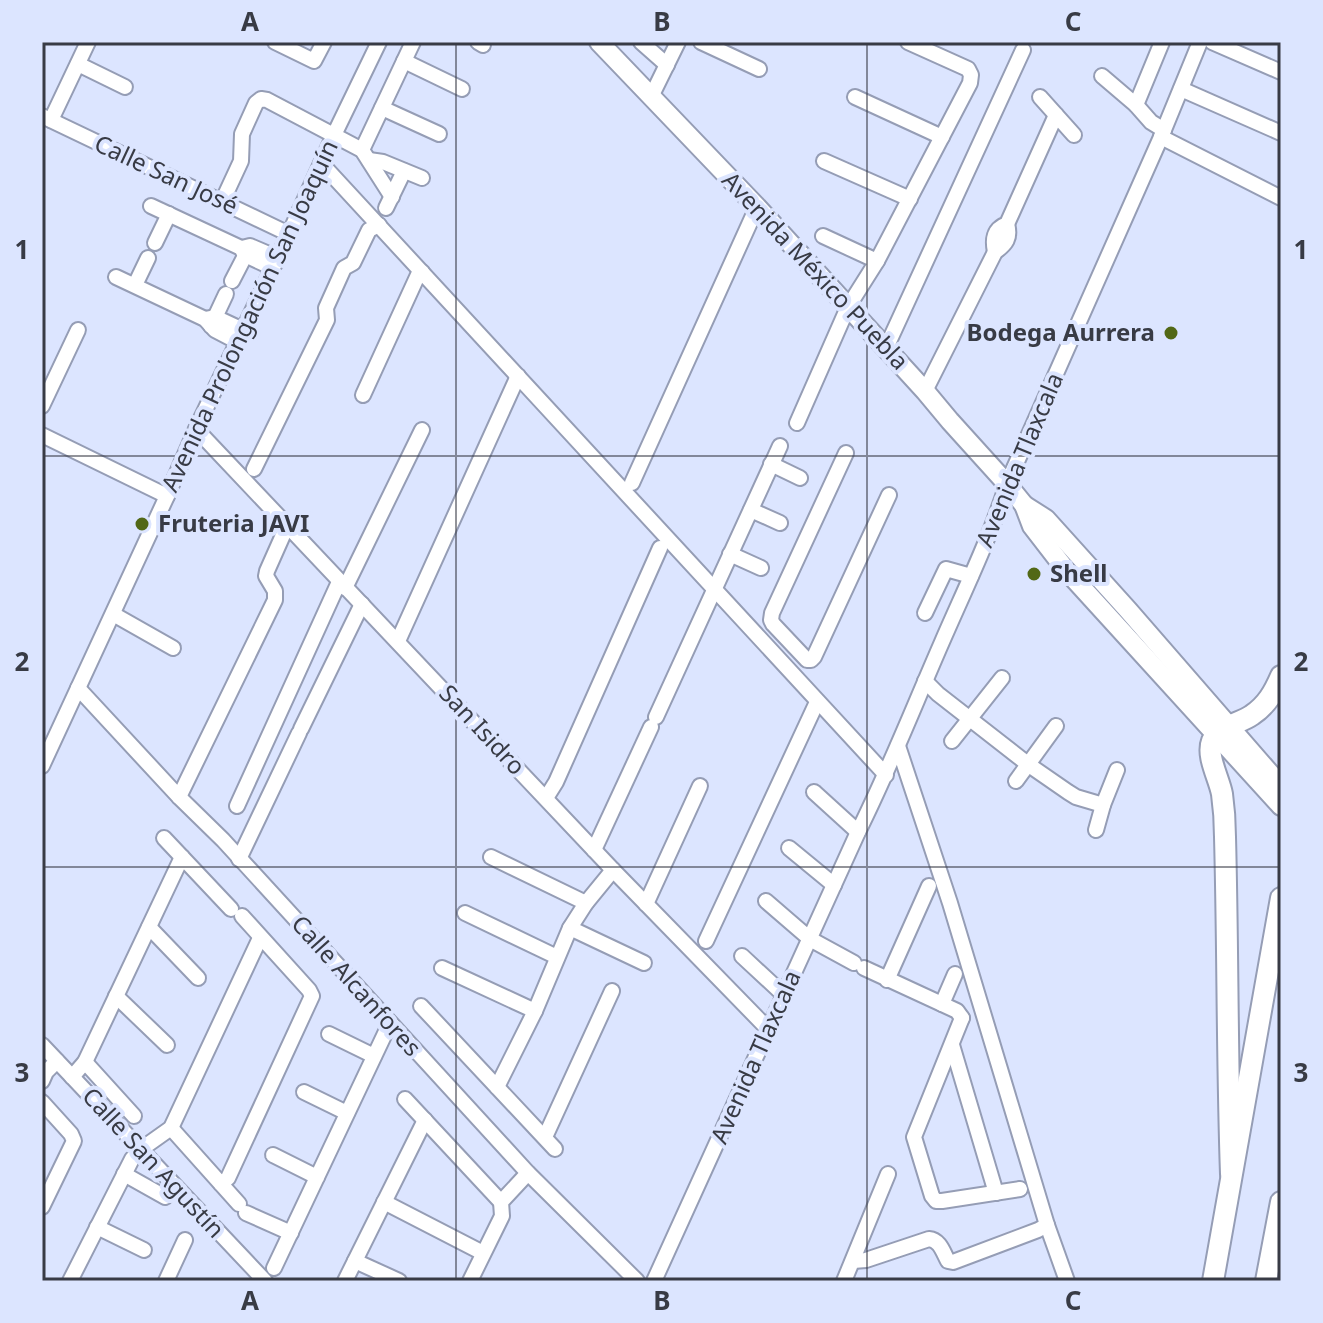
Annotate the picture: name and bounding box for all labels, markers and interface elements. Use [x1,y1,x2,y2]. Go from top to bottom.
text: A [241,3,259,39]
text: B [653,3,671,39]
text: C [1065,3,1081,39]
street label: Calle San José [90,126,244,221]
street label: Avenida Prolongación San Joaquín [152,134,345,497]
street label: Avenida México Puebla [715,164,917,376]
text: 1 [15,231,29,267]
text: 1 [1294,231,1308,267]
place label: Bodega Aurrera [967,315,1155,348]
marker: Bodega Aurrera [1162,324,1180,342]
street label: Avenida Tlaxcala [967,367,1070,552]
place label: Fruteria JAVI [158,506,309,539]
marker: Fruteria JAVI [133,515,151,533]
place label: Shell [1050,556,1107,589]
marker: Shell [1025,565,1043,583]
text: 2 [15,643,30,679]
text: 2 [1294,643,1309,679]
street label: San Isidro [433,677,533,781]
street label: Calle Alcanfores [285,907,429,1063]
street label: Avenida Tlaxcala [702,965,808,1148]
text: 3 [15,1054,29,1090]
text: 3 [1294,1054,1308,1090]
street label: Calle San Agustín [76,1080,233,1244]
text: A [241,1282,259,1318]
text: B [653,1282,671,1318]
text: C [1065,1282,1081,1318]

